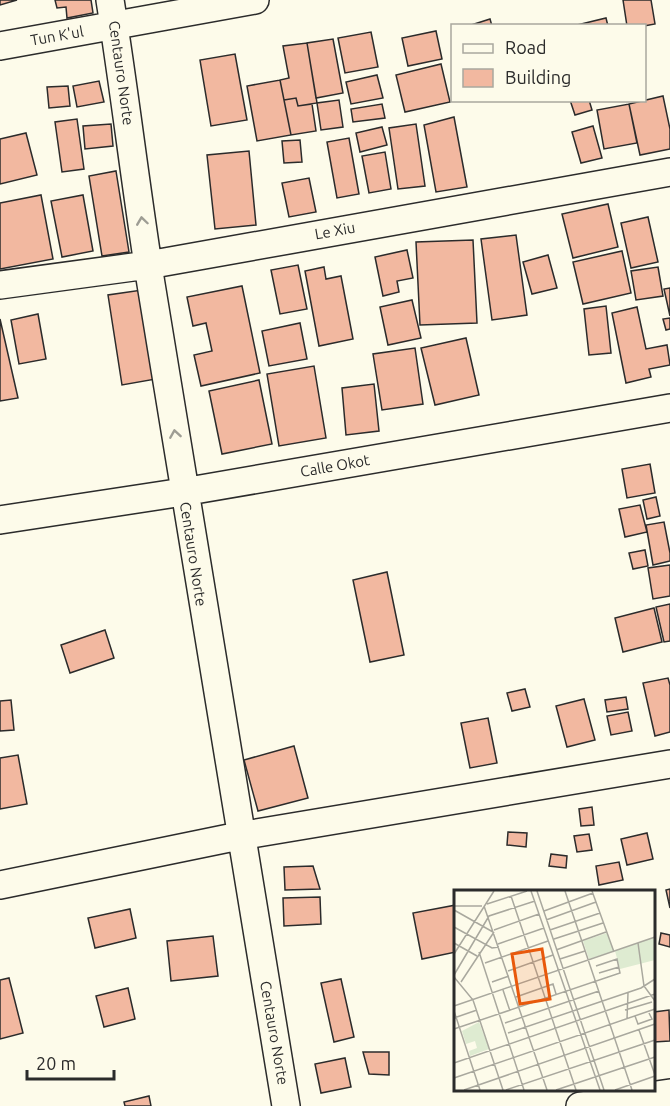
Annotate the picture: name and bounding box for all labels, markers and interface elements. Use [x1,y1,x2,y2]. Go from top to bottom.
street label: Centauro Norte [106,20,137,126]
street label: Tun K'ul [29,22,85,49]
legend [451,24,646,102]
text: Road [505,37,547,57]
text: Building [505,67,571,87]
one-way arrow [136,216,148,225]
street label: Le Xiu [313,219,356,242]
one-way arrow [169,430,181,439]
street label: Calle Okot [299,451,371,480]
street label: Centauro Norte [177,501,210,607]
inset map [454,890,655,1091]
street label: Centauro Norte [257,980,292,1086]
scale bar [27,1043,114,1081]
text: 20 m [36,1053,76,1073]

